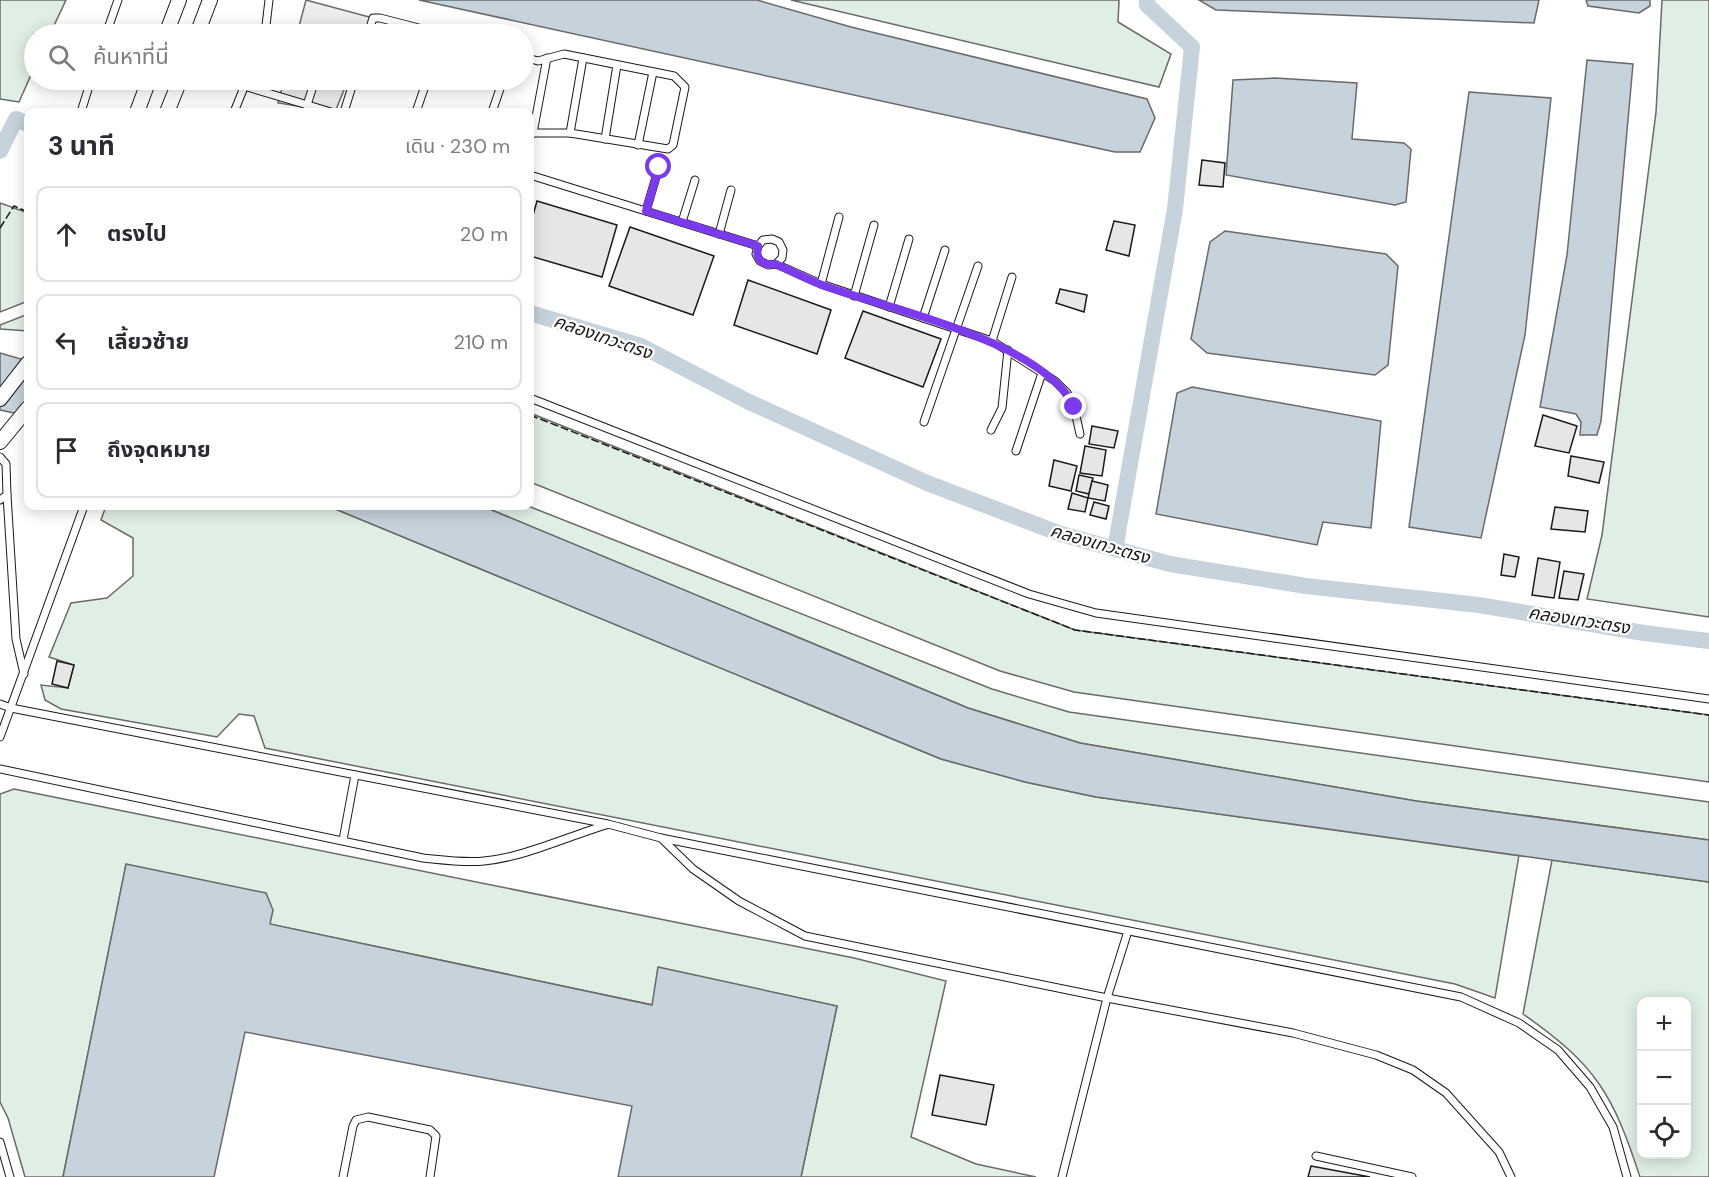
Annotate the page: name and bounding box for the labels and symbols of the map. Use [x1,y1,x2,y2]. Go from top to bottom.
route start [645,153,671,179]
water label: คลองเทวะตรง [551,309,657,365]
route end [1060,393,1086,419]
water label: คลองเทวะตรง [1047,518,1154,570]
water label: คลองเทวะตรง [1527,600,1633,640]

